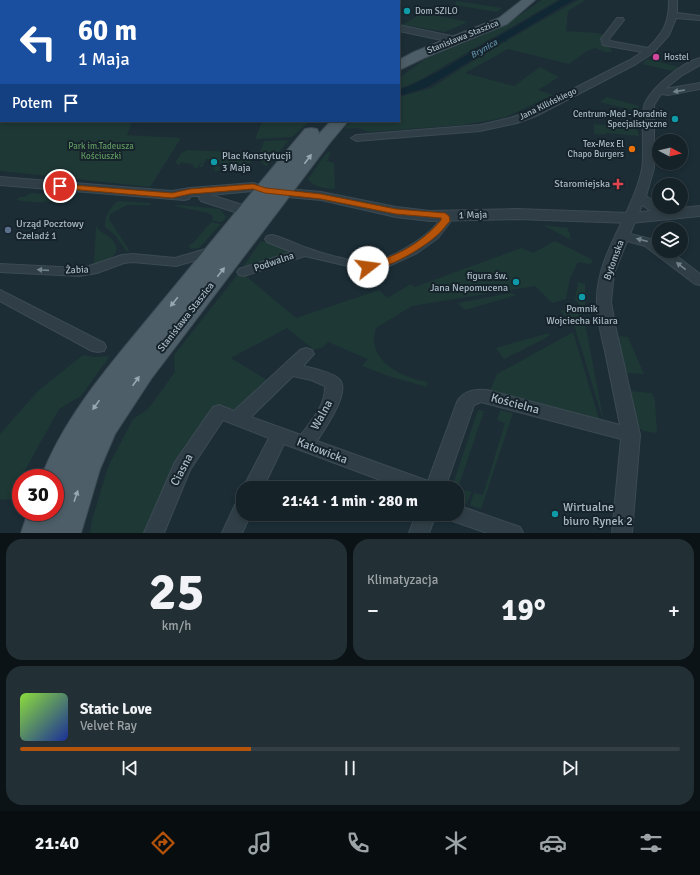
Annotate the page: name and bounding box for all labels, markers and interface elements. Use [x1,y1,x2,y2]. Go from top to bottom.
marker: Dom SZILO [402,6,412,16]
place label: Dom SZILO [415,6,458,17]
text: 60 m [78,14,137,48]
icon: left [12,16,64,68]
street label: Stanisława Staszica [426,17,501,56]
water label: Brynica [469,37,500,61]
text: 1 Maja [78,48,130,70]
marker: Hostel [651,52,661,62]
place label: Hostel [664,52,689,63]
street label: Jana Kilińskiego [518,85,579,123]
one-way arrow [673,88,685,94]
icon: arrive [60,92,82,114]
text: Potem [12,94,52,112]
place label: Centrum-Med - Poradnie Specjalistyczne [573,109,667,130]
marker: Centrum-Med - Poradnie Specjalistyczne [670,114,680,124]
north arrow [652,134,688,170]
map controls [652,134,688,258]
place label: Tex-Mex El Chapo Burgers [568,139,624,160]
park label: Park im.Tadeusza Kościuszki [68,141,134,162]
marker: Tex-Mex El Chapo Burgers [627,144,637,154]
place label: Plac Konstytucji 3 Maja [222,150,291,174]
one-way arrow [304,154,313,165]
marker: Plac Konstytucji 3 Maja [209,157,219,167]
pin [43,169,77,203]
icon: arrive [49,175,71,197]
place label: Staromiejska [554,178,610,190]
button: search [652,178,688,214]
marker: Staromiejska [613,179,623,189]
street label: 1 Maja [458,209,488,221]
place label: Urząd Pocztowy Czeladź 1 [16,218,84,242]
button: layers [652,222,688,258]
marker: Urząd Pocztowy Czeladź 1 [3,225,13,235]
one-way arrow [636,237,648,243]
street label: Bytomska [601,238,627,282]
position arrow [347,246,389,288]
street label: Podwalna [252,250,296,274]
one-way arrow [675,262,686,270]
street label: Żabia [65,263,89,277]
one-way arrow [37,266,50,273]
one-way arrow [217,266,225,277]
place label: figura św. Jana Nepomucena [430,270,508,294]
marker: figura św. Jana Nepomucena [511,277,521,287]
street label: Stanisława Staszica [155,280,217,354]
marker: Pomnik Wojciecha Kilara [577,292,587,302]
one-way arrow [170,297,178,308]
place label: Pomnik Wojciecha Kilara [546,303,618,327]
one-way arrow [133,376,140,387]
street label: Kościelna [489,390,541,418]
street label: Walna [308,397,336,433]
one-way arrow [92,400,100,411]
street label: Katowicka [294,434,350,468]
street label: Ciasna [167,451,197,489]
speed limit sign: 30 [12,469,64,521]
one-way arrow [73,489,79,501]
text: 21:41 · 1 min · 280 m [282,492,418,510]
place label: Wirtualne biuro Rynek 2 [563,500,633,529]
marker: Wirtualne biuro Rynek 2 [550,509,560,519]
text: 25 [148,560,205,624]
text: Klimatyzacja [367,572,438,588]
text: 19° [501,592,546,629]
text: − [367,597,379,624]
text: + [668,597,680,624]
text: km/h [162,618,191,634]
text: Static Love [80,700,152,718]
text: Velvet Ray [80,718,137,734]
icon: previous [119,757,141,779]
icon: pause [339,757,361,779]
icon: next [559,757,581,779]
icon: directions [149,829,177,857]
icon: music [246,829,274,857]
icon: phone [344,829,372,857]
icon: climate [442,829,470,857]
icon: car [539,829,567,857]
icon: filters [637,829,665,857]
text: 21:40 [35,832,79,854]

